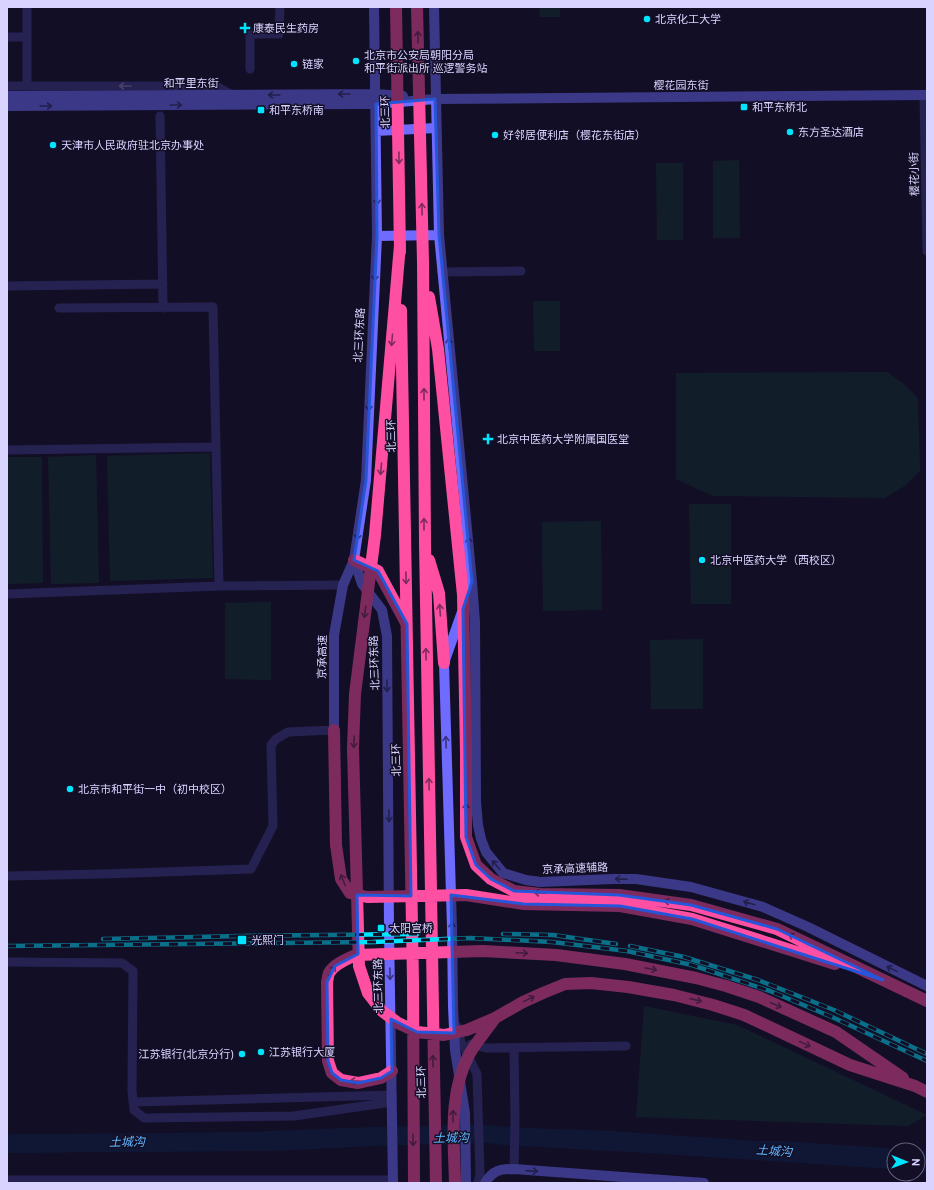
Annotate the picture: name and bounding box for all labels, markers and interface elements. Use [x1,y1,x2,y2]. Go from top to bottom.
place label: 北京化工大学 [655,13,721,27]
marker: 北京化工大学 [642,14,652,24]
place label: 康泰民生药房 [253,22,319,36]
marker: 康泰民生药房 [240,23,250,33]
one-way arrow [414,31,422,44]
place label: 北京市公安局朝阳分局 和平街派出所 巡逻警务站 [364,49,488,76]
marker: 北京市公安局朝阳分局 和平街派出所 巡逻警务站 [351,56,361,66]
place label: 链家 [302,58,324,72]
marker: 链家 [289,59,299,69]
street label: 和平里东街 [164,77,219,91]
street label: 樱花园东街 [654,79,709,93]
one-way arrow [119,82,132,90]
one-way arrow [338,90,351,98]
one-way arrow [268,91,281,99]
street label: 北三环 [379,95,393,129]
one-way arrow [169,101,182,109]
place label: 和平东桥北 [752,101,807,115]
one-way arrow [39,102,52,110]
marker: 和平东桥北 [739,102,749,112]
place label: 和平东桥南 [269,104,324,118]
marker: 和平东桥南 [256,105,266,115]
place label: 东方圣达酒店 [798,126,864,140]
marker: 东方圣达酒店 [785,127,795,137]
place label: 好邻居便利店（樱花东街店） [503,129,646,143]
marker: 好邻居便利店（樱花东街店） [490,130,500,140]
place label: 天津市人民政府驻北京办事处 [61,139,204,153]
marker: 天津市人民政府驻北京办事处 [48,140,58,150]
one-way arrow [395,151,403,164]
street label: 樱花小街 [908,152,922,196]
one-way arrow [373,192,381,205]
one-way arrow [418,203,426,216]
one-way arrow [372,268,379,281]
street label: 北三环东路 [352,307,368,363]
one-way arrow [388,333,396,346]
one-way arrow [446,338,453,351]
one-way arrow [420,388,428,401]
one-way arrow [366,398,373,411]
street label: 北三环 [385,419,399,453]
marker: 北京中医药大学附属国医堂 [482,433,494,445]
place label: 北京中医药大学附属国医堂 [497,433,629,447]
one-way arrow [377,462,384,475]
one-way arrow [421,518,428,531]
one-way arrow [354,527,362,540]
one-way arrow [465,537,472,550]
place label: 北京中医药大学（西校区） [710,554,842,568]
marker: 北京中医药大学（西校区） [697,555,707,565]
one-way arrow [402,571,410,584]
one-way arrow [437,604,444,617]
one-way arrow [361,605,369,618]
street label: 京承高速 [316,635,330,679]
street label: 北三环东路 [367,635,383,691]
one-way arrow [423,648,430,661]
one-way arrow [383,679,391,692]
one-way arrow [350,735,357,748]
one-way arrow [442,736,450,749]
street label: 北三环 [390,743,404,777]
one-way arrow [425,778,433,791]
place label: 北京市和平街一中（初中校区） [78,783,232,797]
marker: 北京市和平街一中（初中校区） [65,784,75,794]
one-way arrow [462,803,470,816]
one-way arrow [385,809,392,822]
one-way arrow [492,860,501,871]
street label: 京承高速辅路 [542,861,608,877]
one-way arrow [338,874,346,886]
one-way arrow [615,875,628,883]
one-way arrow [534,890,547,897]
one-way arrow [664,898,677,906]
one-way arrow [743,899,756,906]
place label: 太阳宫桥 [389,922,433,936]
one-way arrow [448,922,456,935]
marker: 太阳宫桥 [376,923,386,933]
one-way arrow [789,933,801,940]
marker: 光熙门 [236,934,248,946]
place label: 光熙门 [251,934,284,948]
one-way arrow [515,949,528,956]
street label: 北三环东路 [372,958,386,1014]
one-way arrow [886,965,898,972]
one-way arrow [328,966,336,977]
one-way arrow [644,966,657,974]
one-way arrow [386,967,394,980]
one-way arrow [523,995,535,1002]
one-way arrow [689,997,702,1005]
one-way arrow [769,1002,781,1009]
one-way arrow [799,1041,811,1048]
place label: 江苏银行大厦 [269,1046,335,1060]
marker: 江苏银行大厦 [256,1047,266,1057]
place label: 江苏银行(北京分行) [138,1048,234,1062]
marker: 江苏银行(北京分行) [237,1049,247,1059]
one-way arrow [429,1055,437,1068]
street label: 北三环 [415,1065,429,1099]
one-way arrow [349,1078,362,1085]
one-way arrow [449,1110,457,1123]
water label: 土城沟 [433,1131,471,1147]
one-way arrow [409,1133,417,1146]
water label: 土城沟 [109,1135,147,1151]
north arrow [886,1142,926,1182]
water label: 土城沟 [755,1143,794,1161]
text: N [908,1158,922,1166]
one-way arrow [525,1167,538,1174]

